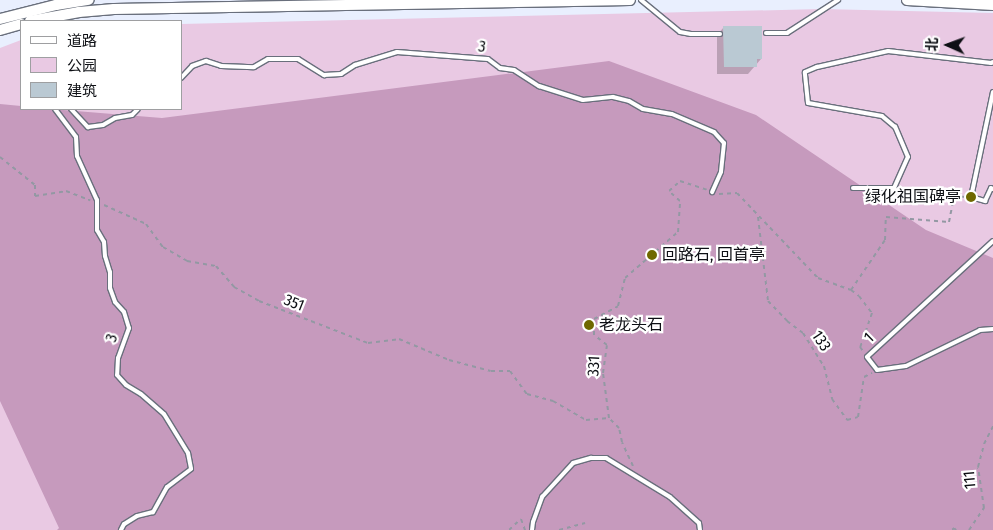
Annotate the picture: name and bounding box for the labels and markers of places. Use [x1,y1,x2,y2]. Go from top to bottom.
place label: 绿化祖国碑亭 [865,187,961,207]
marker: 绿化祖国碑亭 [965,191,977,203]
place label: 回路石, 回首亭 [662,245,765,265]
marker: 回路石, 回首亭 [646,249,658,261]
place label: 老龙头石 [599,315,663,335]
marker: 老龙头石 [583,319,595,331]

